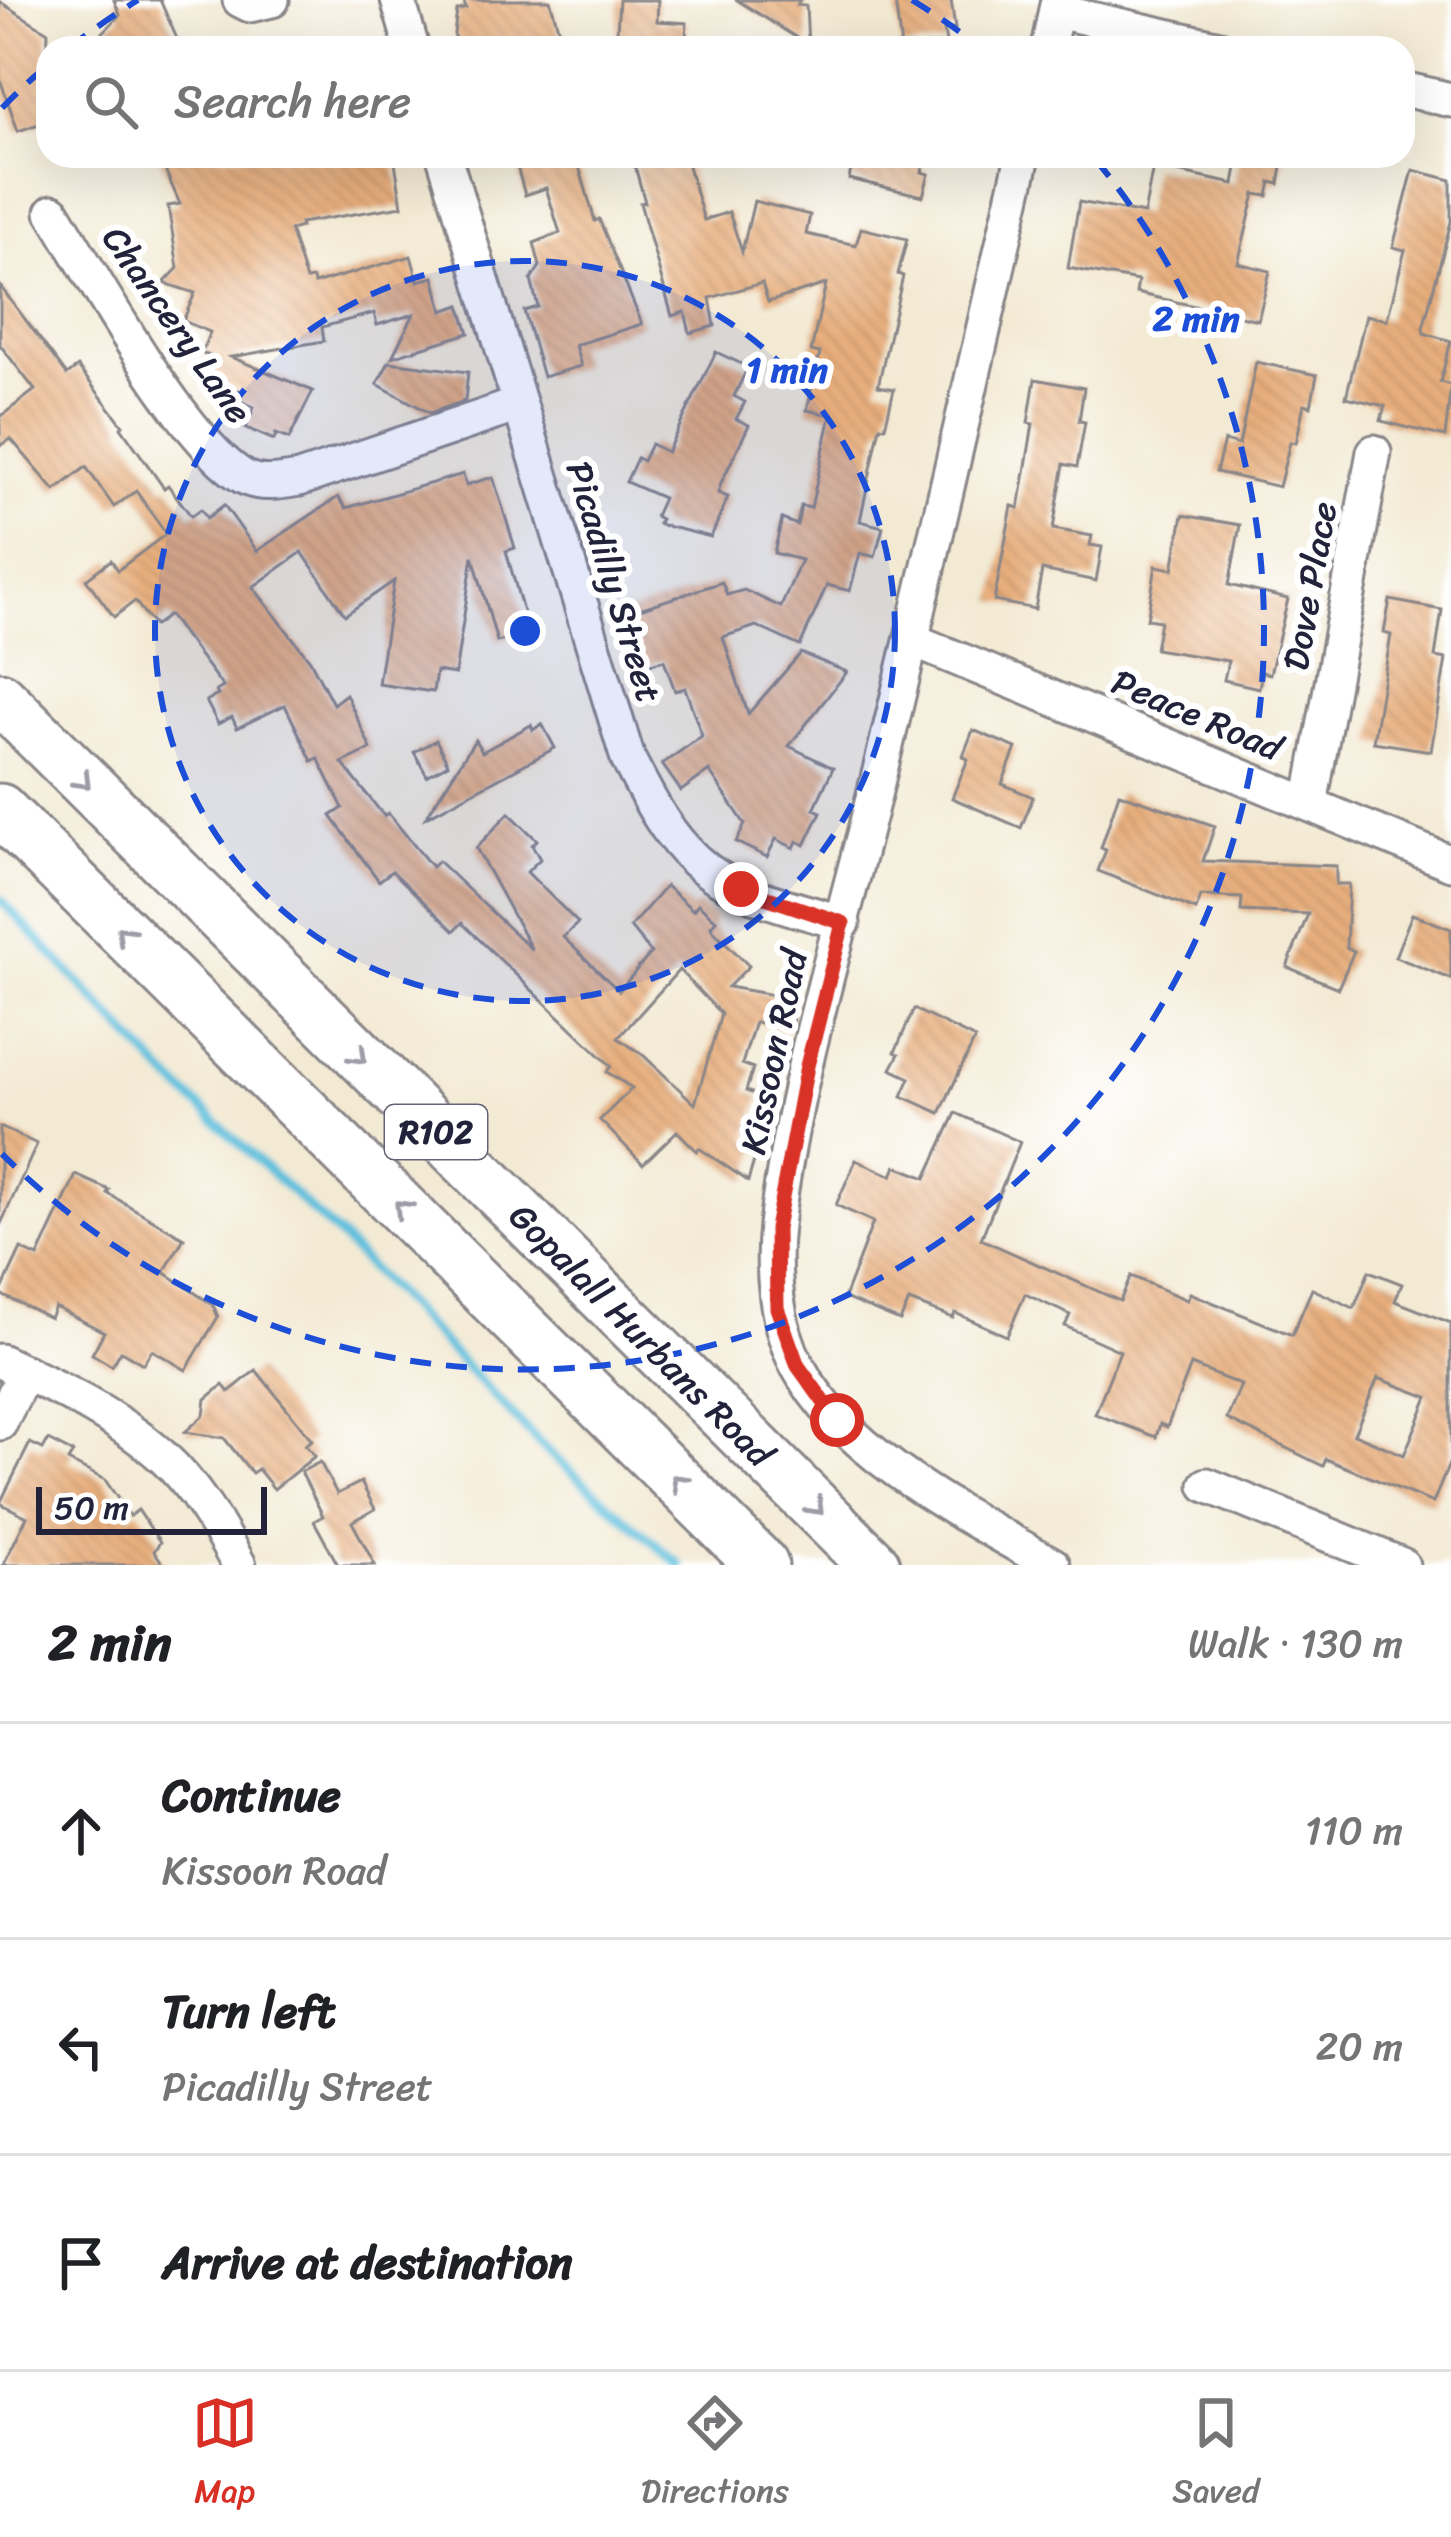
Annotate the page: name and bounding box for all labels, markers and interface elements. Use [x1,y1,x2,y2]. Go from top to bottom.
search box [36,36,1415,168]
text: Search here [174,62,411,142]
icon: search [78,69,144,135]
street label: Chancery Lane [85,212,269,438]
text: 2 min [1152,287,1240,351]
text: 1 min [746,338,828,402]
street label: Picadilly Street [547,453,681,711]
street label: Dove Place [1264,497,1356,675]
centre of rings [504,610,546,652]
street label: Peace Road [1102,650,1294,780]
one-way arrow [69,766,91,788]
route end [714,862,768,916]
one-way arrow [116,926,138,948]
street label: Kissoon Road [721,941,827,1160]
one-way arrow [345,1042,367,1064]
road number: R102 [385,1105,487,1159]
street label: Gopalall Hurbans Road [493,1187,791,1485]
one-way arrow [394,1200,416,1222]
route start [810,1393,864,1447]
one-way arrow [671,1474,693,1496]
text: 50 m [54,1479,129,1537]
scale bar [36,1481,267,1534]
one-way arrow [802,1493,824,1515]
text: 2 min [48,1598,171,1688]
text: Walk · 130 m [1188,1609,1403,1678]
text: Continue [162,1756,341,1836]
text: 110 m [1305,1796,1403,1865]
icon: ahead [48,1798,114,1864]
text: Kissoon Road [162,1836,386,1905]
text: Turn left [162,1972,335,2052]
text: 20 m [1316,2012,1403,2081]
icon: left [48,2014,114,2080]
text: Picadilly Street [162,2052,433,2121]
text: Arrive at destination [162,2223,572,2303]
icon: arrive [48,2230,114,2296]
tab: Map [192,2390,258,2520]
tab: Directions [641,2390,789,2520]
tab: Saved [1172,2390,1259,2520]

